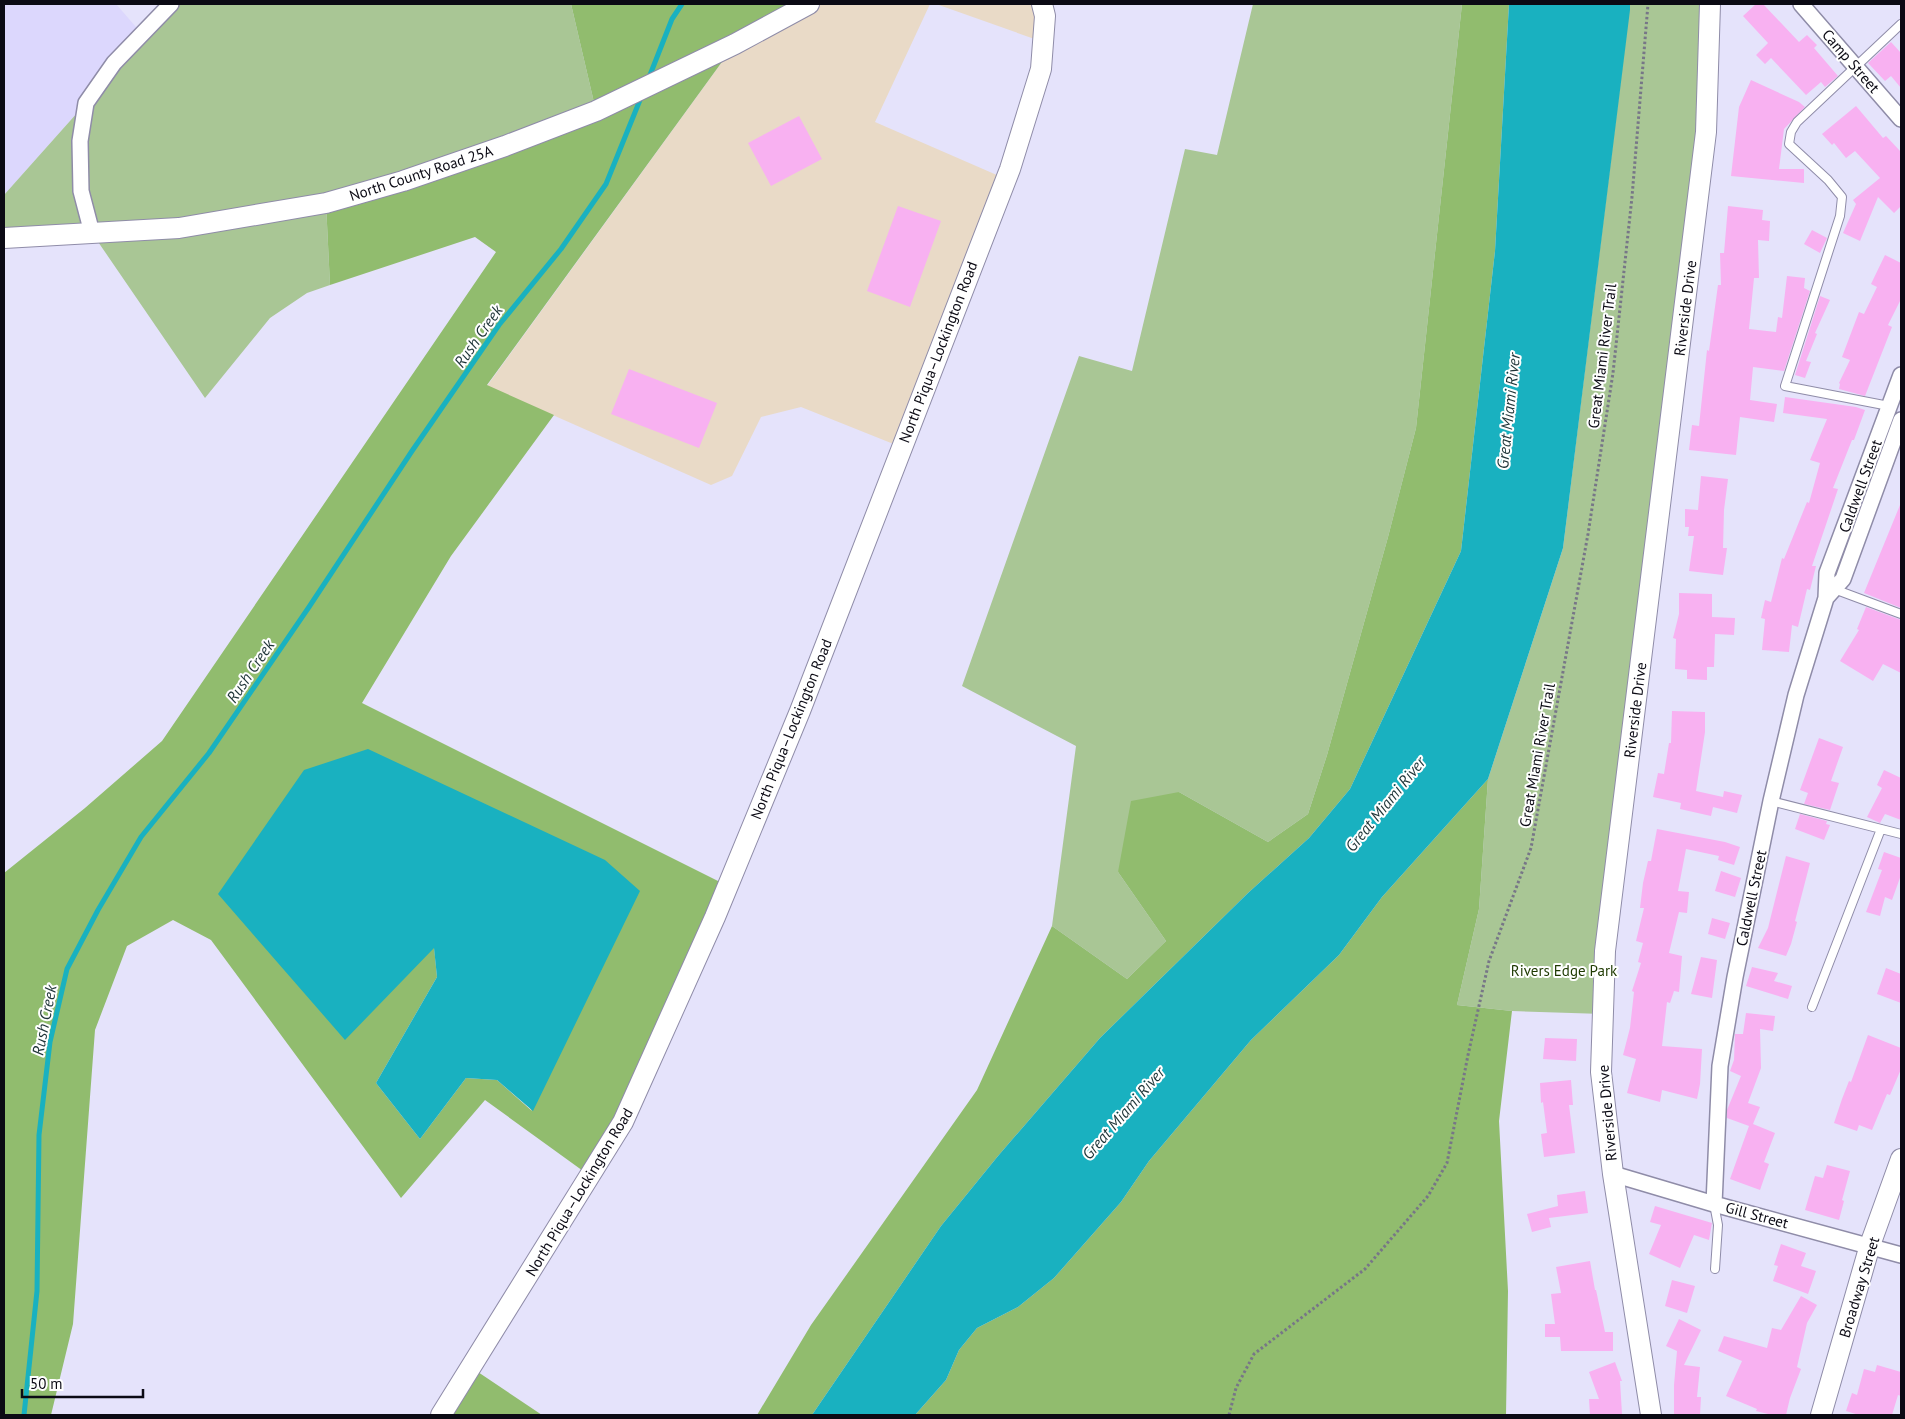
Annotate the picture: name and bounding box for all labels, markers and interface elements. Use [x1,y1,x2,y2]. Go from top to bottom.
street label: Camp Street [1818,25,1884,97]
street label: North County Road 25A [347,141,495,205]
street label: North Piqua–Lockington Road [895,259,981,445]
street label: Riverside Drive [1670,259,1700,357]
street label: Great Miami River Trail [1584,282,1620,430]
water label: Rush Creek [449,300,507,371]
water label: Great Miami River [1492,350,1524,470]
street label: Caldwell Street [1834,437,1886,535]
water label: Rush Creek [222,635,279,706]
street label: North Piqua–Lockington Road [746,636,836,822]
street label: Riverside Drive [1620,661,1650,759]
street label: Great Miami River Trail [1515,681,1559,829]
water label: Great Miami River [1341,751,1430,855]
street label: Caldwell Street [1732,848,1770,948]
park label: Rivers Edge Park [1511,961,1618,980]
water label: Rush Creek [27,982,61,1057]
water label: Great Miami River [1077,1061,1170,1163]
street label: Riverside Drive [1593,1064,1621,1162]
street label: North Piqua–Lockington Road [521,1104,637,1280]
street label: Gill Street [1723,1198,1791,1232]
street label: Broadway Street [1835,1234,1883,1340]
scale bar [22,1366,144,1398]
text: 50 m [30,1374,63,1393]

